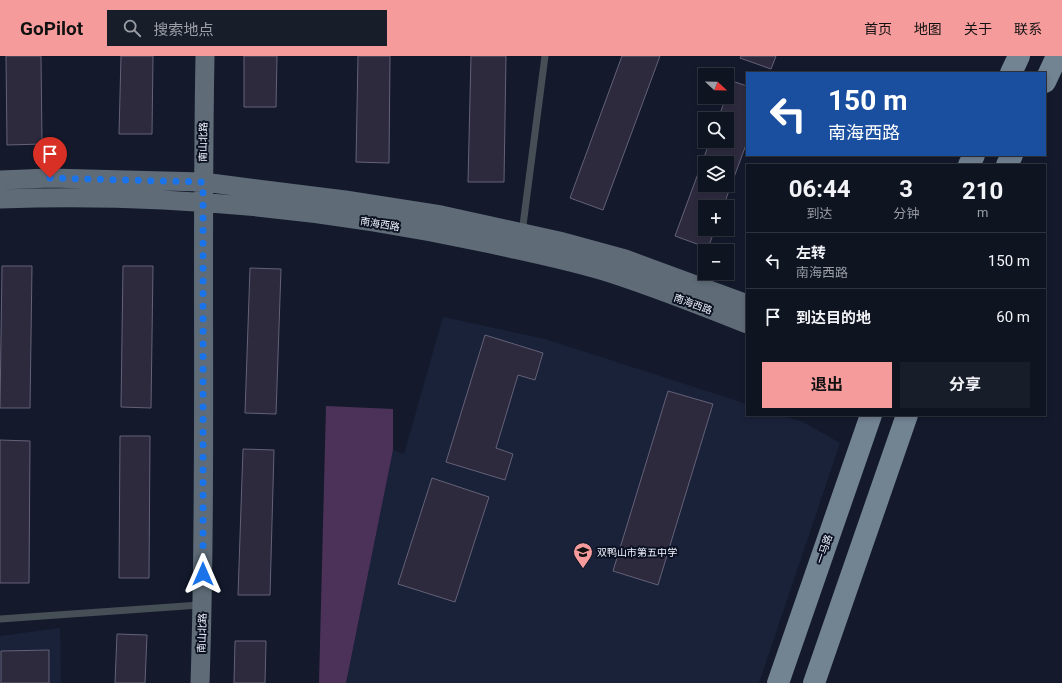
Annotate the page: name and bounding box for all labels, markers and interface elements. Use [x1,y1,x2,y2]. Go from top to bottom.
search box [107,10,387,46]
text: GoPilot [20,17,83,40]
icon: search [121,17,143,39]
text: 搜索地点 [153,21,213,39]
text: 首页 [864,21,892,37]
text: 地图 [914,21,942,37]
text: 关于 [964,21,992,37]
text: 联系 [1014,21,1042,37]
north arrow [698,68,734,104]
map controls [698,68,734,280]
text: 150 m [828,84,907,117]
icon: left [762,88,814,140]
button: search [698,112,734,148]
street label: 南山北路 [197,122,209,162]
text: 南海西路 [828,122,900,143]
pin [33,137,67,178]
icon: arrive [39,143,61,165]
button: layers [698,156,734,192]
text: 06:44 [789,175,851,203]
text: 3 [899,175,913,203]
text: 210 [962,177,1003,205]
button: + [698,200,734,236]
text: m [977,205,988,220]
text: 到达 [807,206,833,221]
text: 分钟 [893,206,919,221]
street label: 南海西路 [359,215,401,233]
button: − [698,244,734,280]
text: 左转 [796,244,826,262]
icon: left [762,250,784,272]
text: 150 m [988,252,1030,270]
text: 南海西路 [796,265,848,280]
street label: 南海西路 [672,292,714,316]
icon: arrive [762,306,784,328]
text: 60 m [996,308,1030,326]
text: 到达目的地 [796,309,871,327]
button: 退出 [762,362,892,408]
button: 分享 [900,362,1030,408]
street label: 一马路 [814,533,834,565]
school or university icon: 双鸭山市第五中学 [572,541,594,569]
place label: 双鸭山市第五中学 [597,547,677,558]
position arrow [182,553,224,595]
street label: 南山北路 [196,613,208,653]

